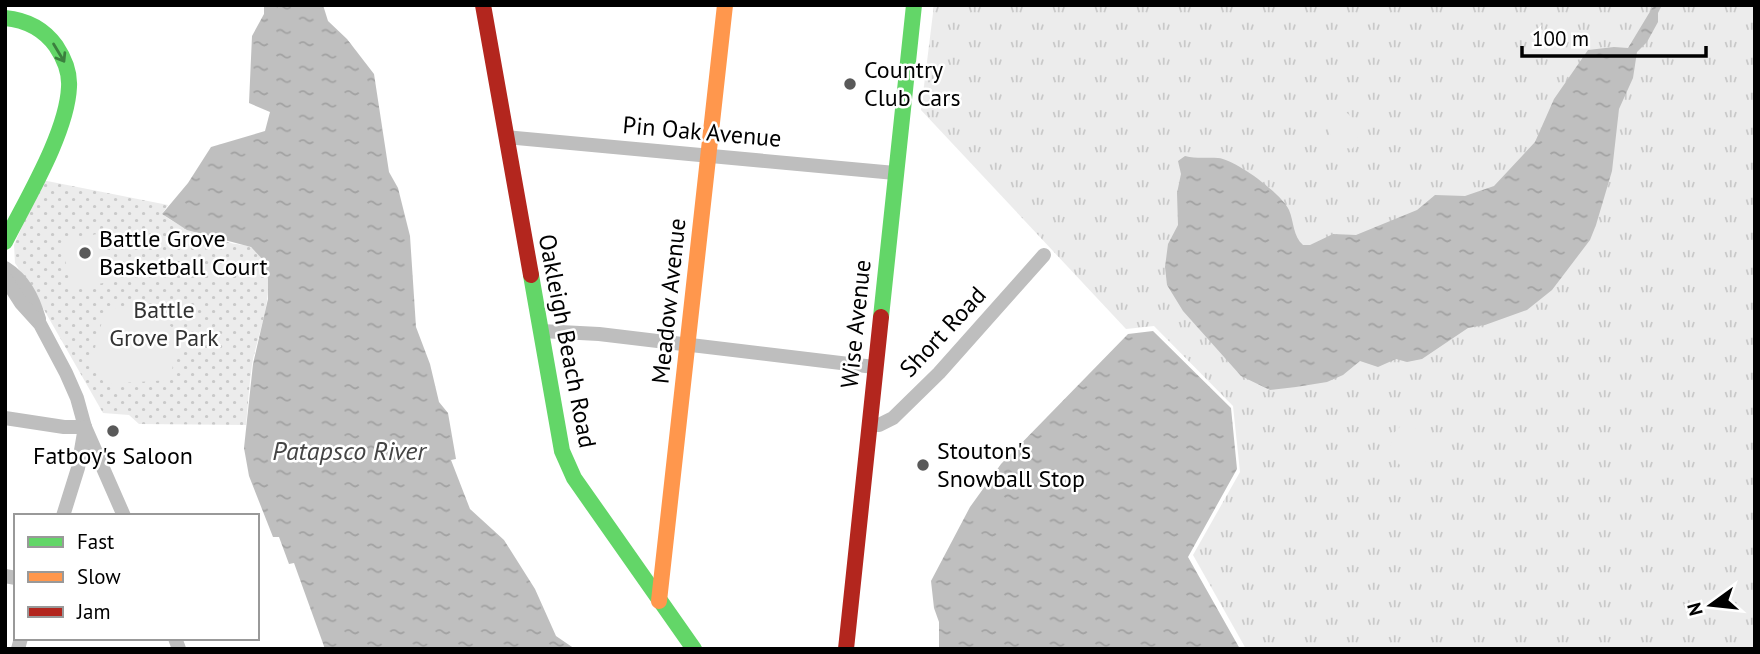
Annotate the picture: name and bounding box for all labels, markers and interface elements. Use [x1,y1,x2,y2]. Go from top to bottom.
scale bar [1522,14,1706,58]
text: 100 m [1532,25,1589,52]
one-way arrow [53,42,67,62]
place label: Country Club Cars [864,54,960,113]
marker: Country Club Cars [842,76,858,92]
street label: Pin Oak Avenue [621,109,783,154]
street label: Meadow Avenue [644,217,693,385]
place label: Battle Grove Basketball Court [99,223,268,282]
street label: Oakleigh Beach Road [532,231,603,450]
marker: Battle Grove Basketball Court [77,245,93,261]
street label: Wise Avenue [833,258,878,390]
street label: Short Road [893,280,992,384]
park label: Battle Grove Park [109,294,219,353]
marker: Fatboy's Saloon [105,423,121,439]
water label: Patapsco River [272,434,427,467]
place label: Stouton's Snowball Stop [937,435,1085,494]
place label: Fatboy's Saloon [33,440,193,471]
marker: Stouton's Snowball Stop [915,457,931,473]
legend [14,514,259,640]
text: Fast [77,528,114,555]
text: Slow [77,563,121,590]
north arrow [1676,570,1746,640]
text: Jam [76,598,111,625]
text: N [1681,600,1708,619]

